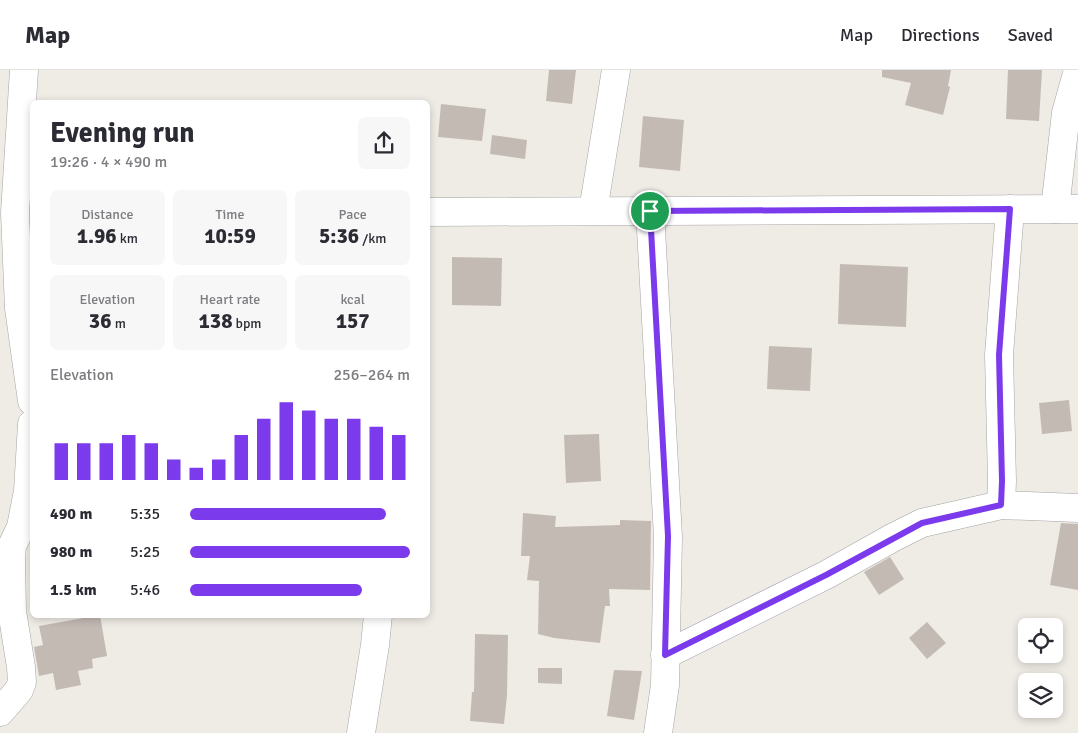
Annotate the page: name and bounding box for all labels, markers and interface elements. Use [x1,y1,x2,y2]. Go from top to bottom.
text: Map [25,20,70,50]
text: Map [840,24,873,46]
text: Directions [901,24,980,46]
text: Saved [1008,24,1053,46]
text: Evening run [50,116,195,150]
button: share [358,117,410,169]
text: 19:26 · 4 × 490 m [50,152,167,172]
pin [629,190,671,232]
icon: arrive [636,197,664,225]
text: Distance [81,206,133,223]
text: Time [216,206,244,223]
text: Pace [339,206,367,223]
text: 1.96 [77,223,117,249]
text: 10:59 [204,223,256,249]
text: 5:36 [319,223,359,249]
text: km [117,230,138,247]
text: /km [359,230,386,247]
text: Elevation [79,291,135,308]
text: Heart rate [200,291,260,308]
text: kcal [340,291,365,308]
text: 36 [89,308,112,334]
text: 138 [198,308,232,334]
text: 157 [336,308,370,334]
text: m [112,315,126,332]
text: bpm [232,315,262,332]
text: Elevation [50,365,114,385]
text: 256–264 m [333,365,410,385]
text: 490 m [50,504,92,524]
text: 5:35 [130,504,160,524]
text: 980 m [50,542,92,562]
text: 5:25 [130,542,160,562]
text: 1.5 km [50,580,97,600]
text: 5:46 [130,580,160,600]
map controls [1018,618,1063,718]
button: locate [1018,618,1063,663]
button: layers [1018,673,1063,718]

